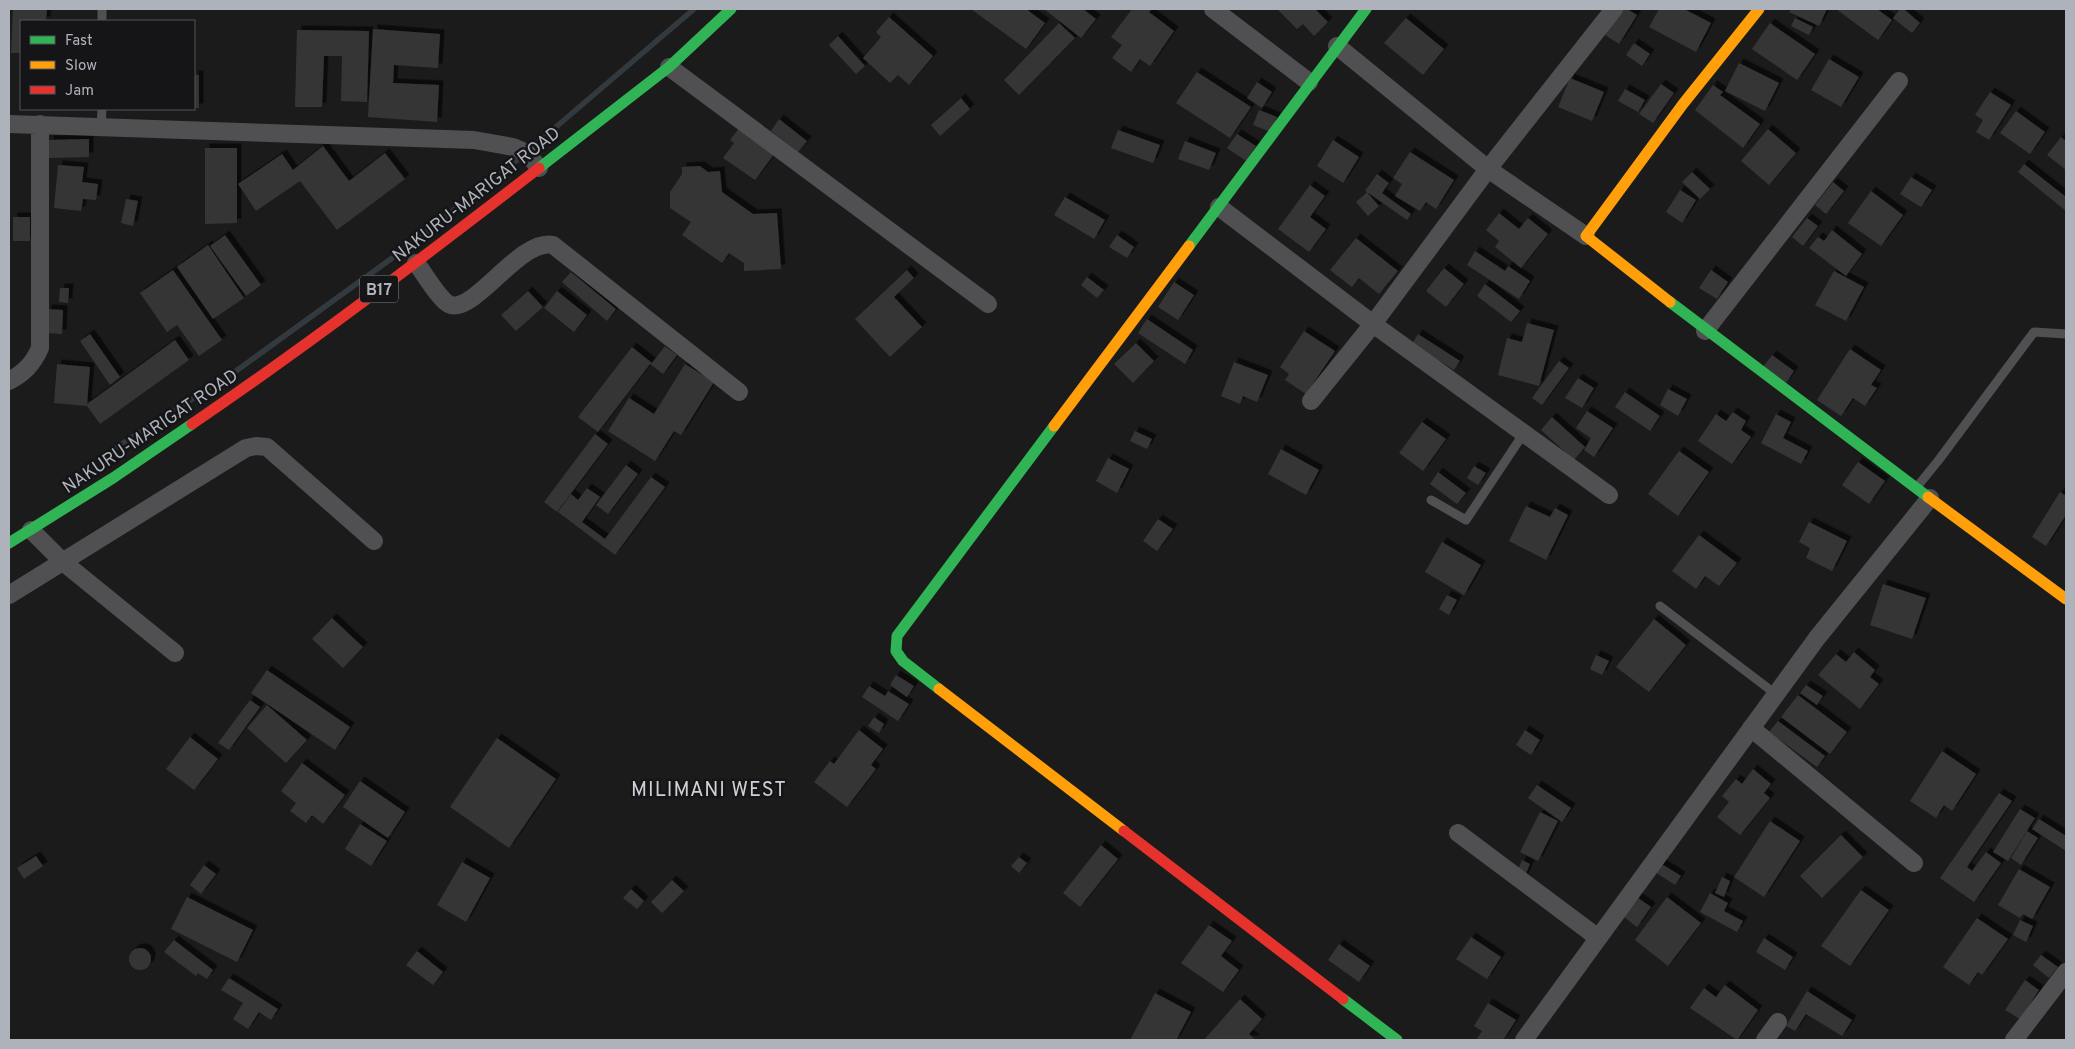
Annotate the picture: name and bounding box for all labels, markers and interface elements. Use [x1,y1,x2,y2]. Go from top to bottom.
legend [20,20,195,110]
text: Fast [65,32,93,51]
text: Slow [65,57,97,76]
text: Jam [65,82,94,101]
street label: NAKURU-MARIGAT ROAD [388,122,566,268]
road number: B17 [360,276,398,302]
street label: NAKURU-MARIGAT ROAD [59,365,243,500]
district label: MILIMANI WEST [631,778,787,804]

